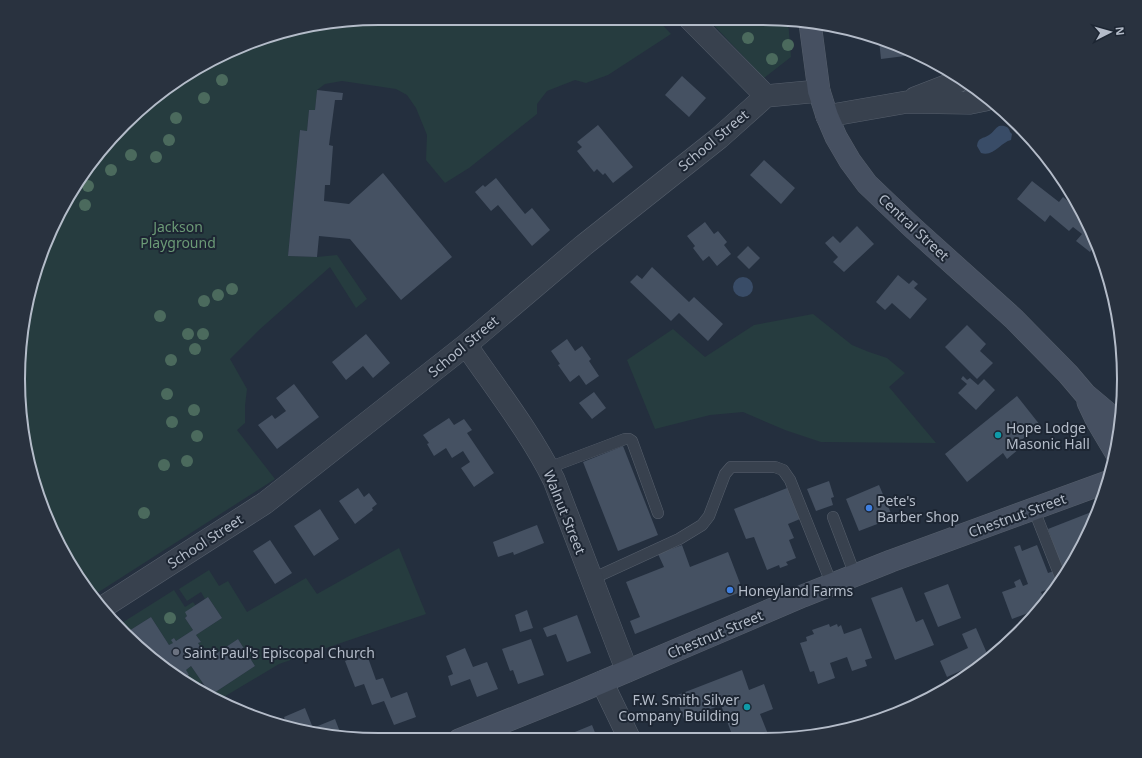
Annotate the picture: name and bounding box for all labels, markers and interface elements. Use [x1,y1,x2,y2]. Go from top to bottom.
north arrow [1090,12,1130,52]
text: N [1113,26,1128,36]
street label: School Street [674,105,752,175]
street label: Central Street [875,189,953,265]
park label: Jackson Playground [140,217,216,252]
street label: School Street [424,311,502,381]
place label: Hope Lodge Masonic Hall [1006,418,1090,453]
marker: Hope Lodge Masonic Hall [993,430,1003,440]
street label: Walnut Street [539,467,591,557]
street label: Chestnut Street [966,489,1068,541]
place label: Pete's Barber Shop [877,491,959,526]
marker: Pete's Barber Shop [864,503,874,513]
street label: School Street [164,510,246,572]
place label: Honeyland Farms [738,581,854,600]
marker: Honeyland Farms [725,585,735,595]
street label: Chestnut Street [664,605,766,663]
place label: Saint Paul's Episcopal Church [184,643,375,662]
marker: Saint Paul's Episcopal Church [171,647,181,657]
place label: F.W. Smith Silver Company Building [618,690,739,725]
marker: F.W. Smith Silver Company Building [742,702,752,712]

